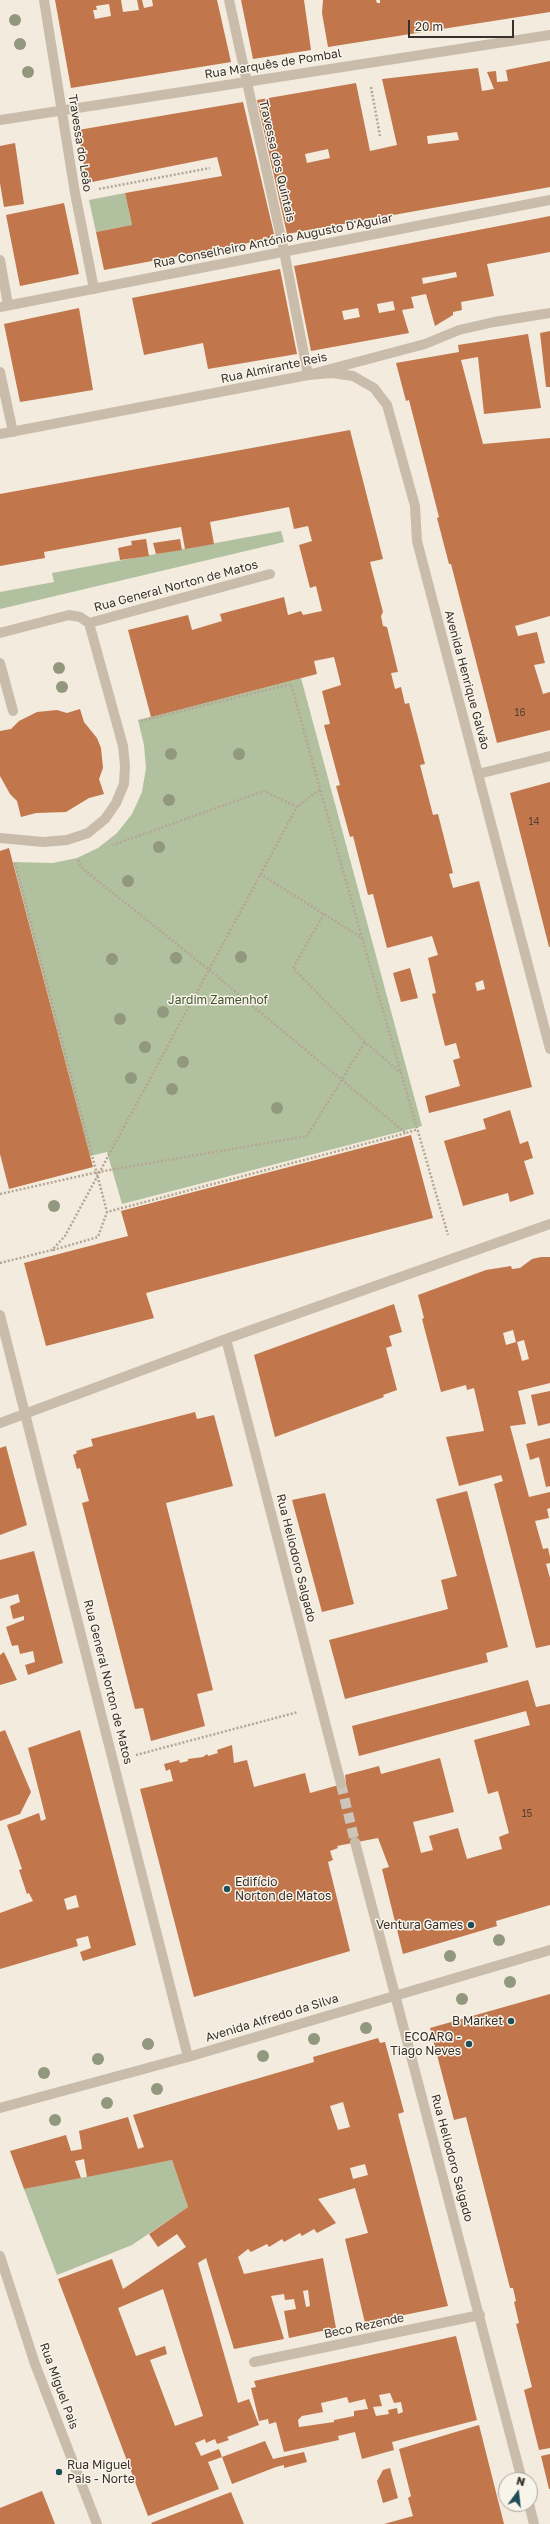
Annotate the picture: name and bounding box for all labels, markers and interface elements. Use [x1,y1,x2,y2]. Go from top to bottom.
scale bar [410,12,516,38]
text: 20 m [415,19,443,34]
street label: Rua Marquês de Pombal [203,46,343,82]
street label: Travessa do Leão [65,93,95,193]
street label: Travessa dos Quintais [256,98,298,224]
street label: Rua Conselheiro António Augusto D'Aguiar [152,211,394,271]
street label: Rua Almirante Reis [220,350,328,386]
street label: Rua General Norton de Matos [92,557,260,615]
street label: Avenida Henrique Galvão [441,609,493,751]
house number: 16 [515,707,525,719]
house number: 14 [529,816,539,828]
park label: Jardim Zamenhof [168,993,268,1007]
street label: Rua Heliodoro Salgado [273,1492,319,1624]
street label: Rua General Norton de Matos [81,1598,135,1766]
house number: 15 [522,1808,532,1820]
place label: Edifício Norton de Matos [235,1875,331,1903]
marker: Edifício Norton de Matos [222,1884,232,1894]
place label: Ventura Games [376,1918,463,1932]
marker: Ventura Games [466,1920,476,1930]
street label: Avenida Alfredo da Silva [204,1991,340,2045]
place label: B Market [452,2014,503,2028]
marker: B Market [506,2016,516,2026]
place label: ECOARQ - Tiago Neves [390,2030,461,2058]
marker: ECOARQ - Tiago Neves [464,2039,474,2049]
street label: Rua Heliodoro Salgado [428,2093,476,2223]
street label: Beco Rezende [323,2310,405,2342]
street label: Rua Miguel Pais [37,2341,81,2431]
place label: Rua Miguel Pais - Norte [67,2458,135,2486]
marker: Rua Miguel Pais - Norte [54,2467,64,2477]
north arrow [498,2472,538,2512]
text: N [515,2474,527,2488]

